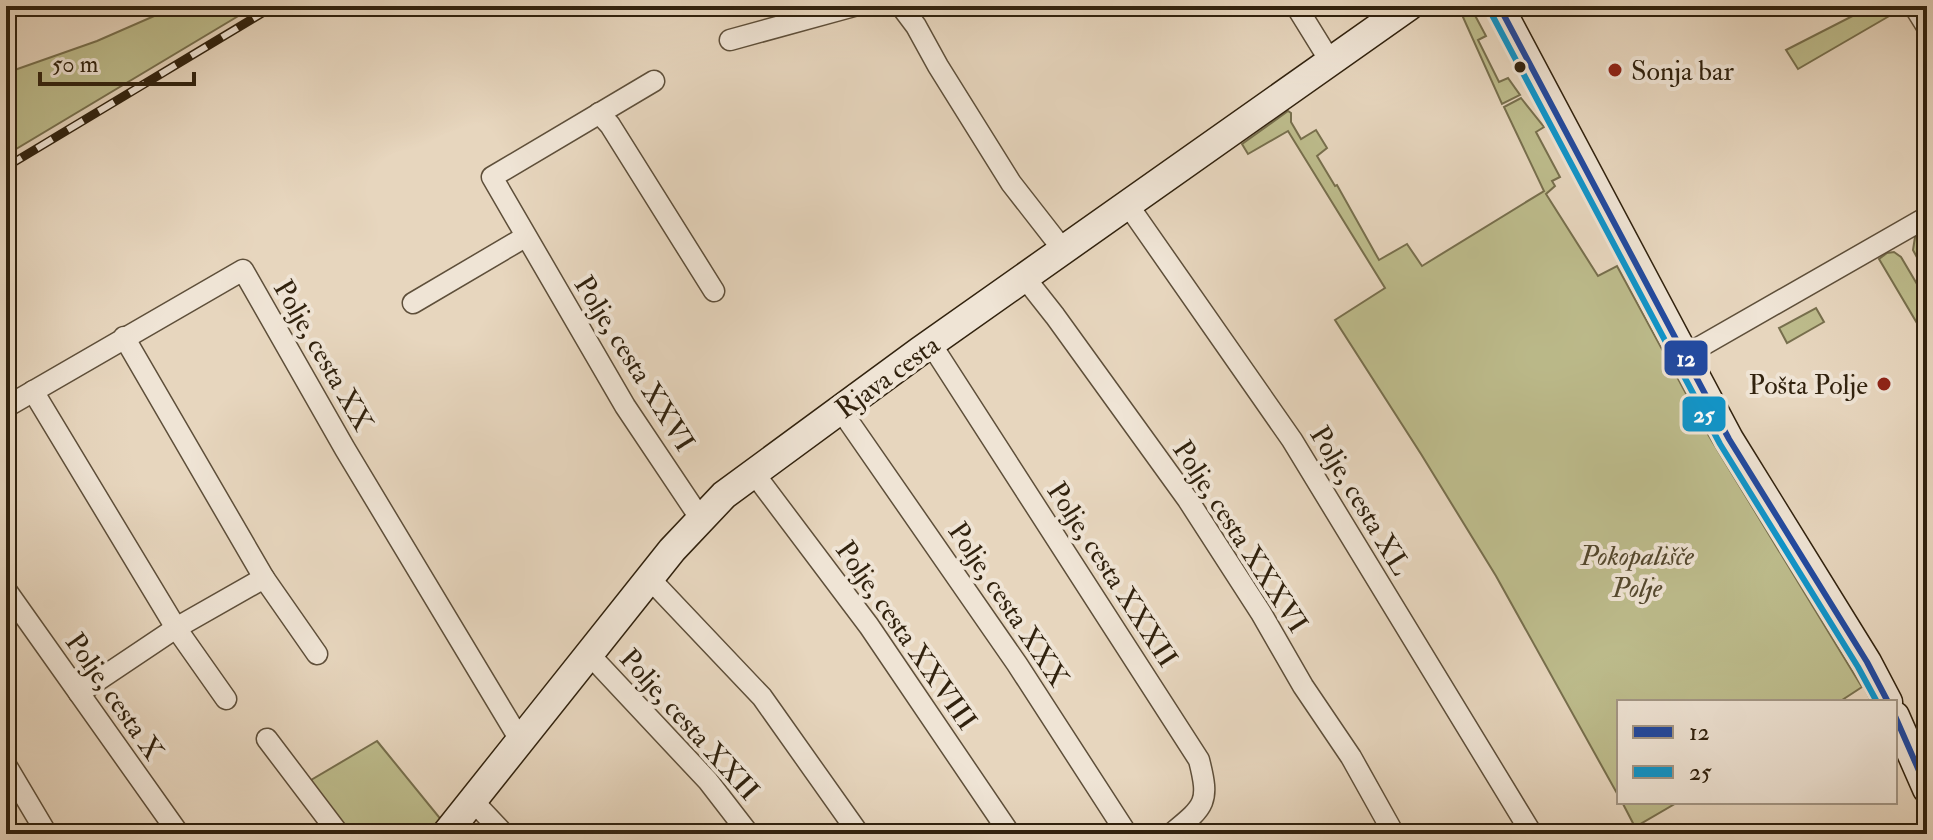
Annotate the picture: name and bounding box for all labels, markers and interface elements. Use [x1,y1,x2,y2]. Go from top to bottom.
scale bar [40,36,194,86]
text: 50 m [52,49,99,80]
place label: Sonja bar [1631,54,1735,89]
unlabelled marker [1512,59,1528,75]
marker: Sonja bar [1606,61,1624,79]
street label: Polje, cesta XXVI [566,270,702,458]
street label: Polje, cesta XX [265,274,380,438]
street label: Rjava cesta [829,327,947,427]
line badge: 12 [1663,339,1709,377]
text: 12 [1676,345,1696,373]
place label: Pošta Polje [1749,368,1868,403]
marker: Pošta Polje [1875,375,1893,393]
line badge: 25 [1681,395,1727,433]
text: 25 [1694,401,1715,429]
street label: Polje, cesta XL [1301,420,1418,582]
street label: Polje, cesta XXXVI [1165,434,1315,640]
street label: Polje, cesta XXXII [1039,476,1185,674]
street label: Polje, cesta XXX [940,516,1076,694]
street label: Polje, cesta XXVIII [827,534,984,737]
park label: Pokopališče Polje [1579,539,1695,606]
street label: Polje, cesta X [57,626,171,768]
street label: Polje, cesta XXII [612,642,766,808]
legend [1617,700,1897,804]
text: 12 [1689,717,1710,748]
text: 25 [1689,757,1712,788]

